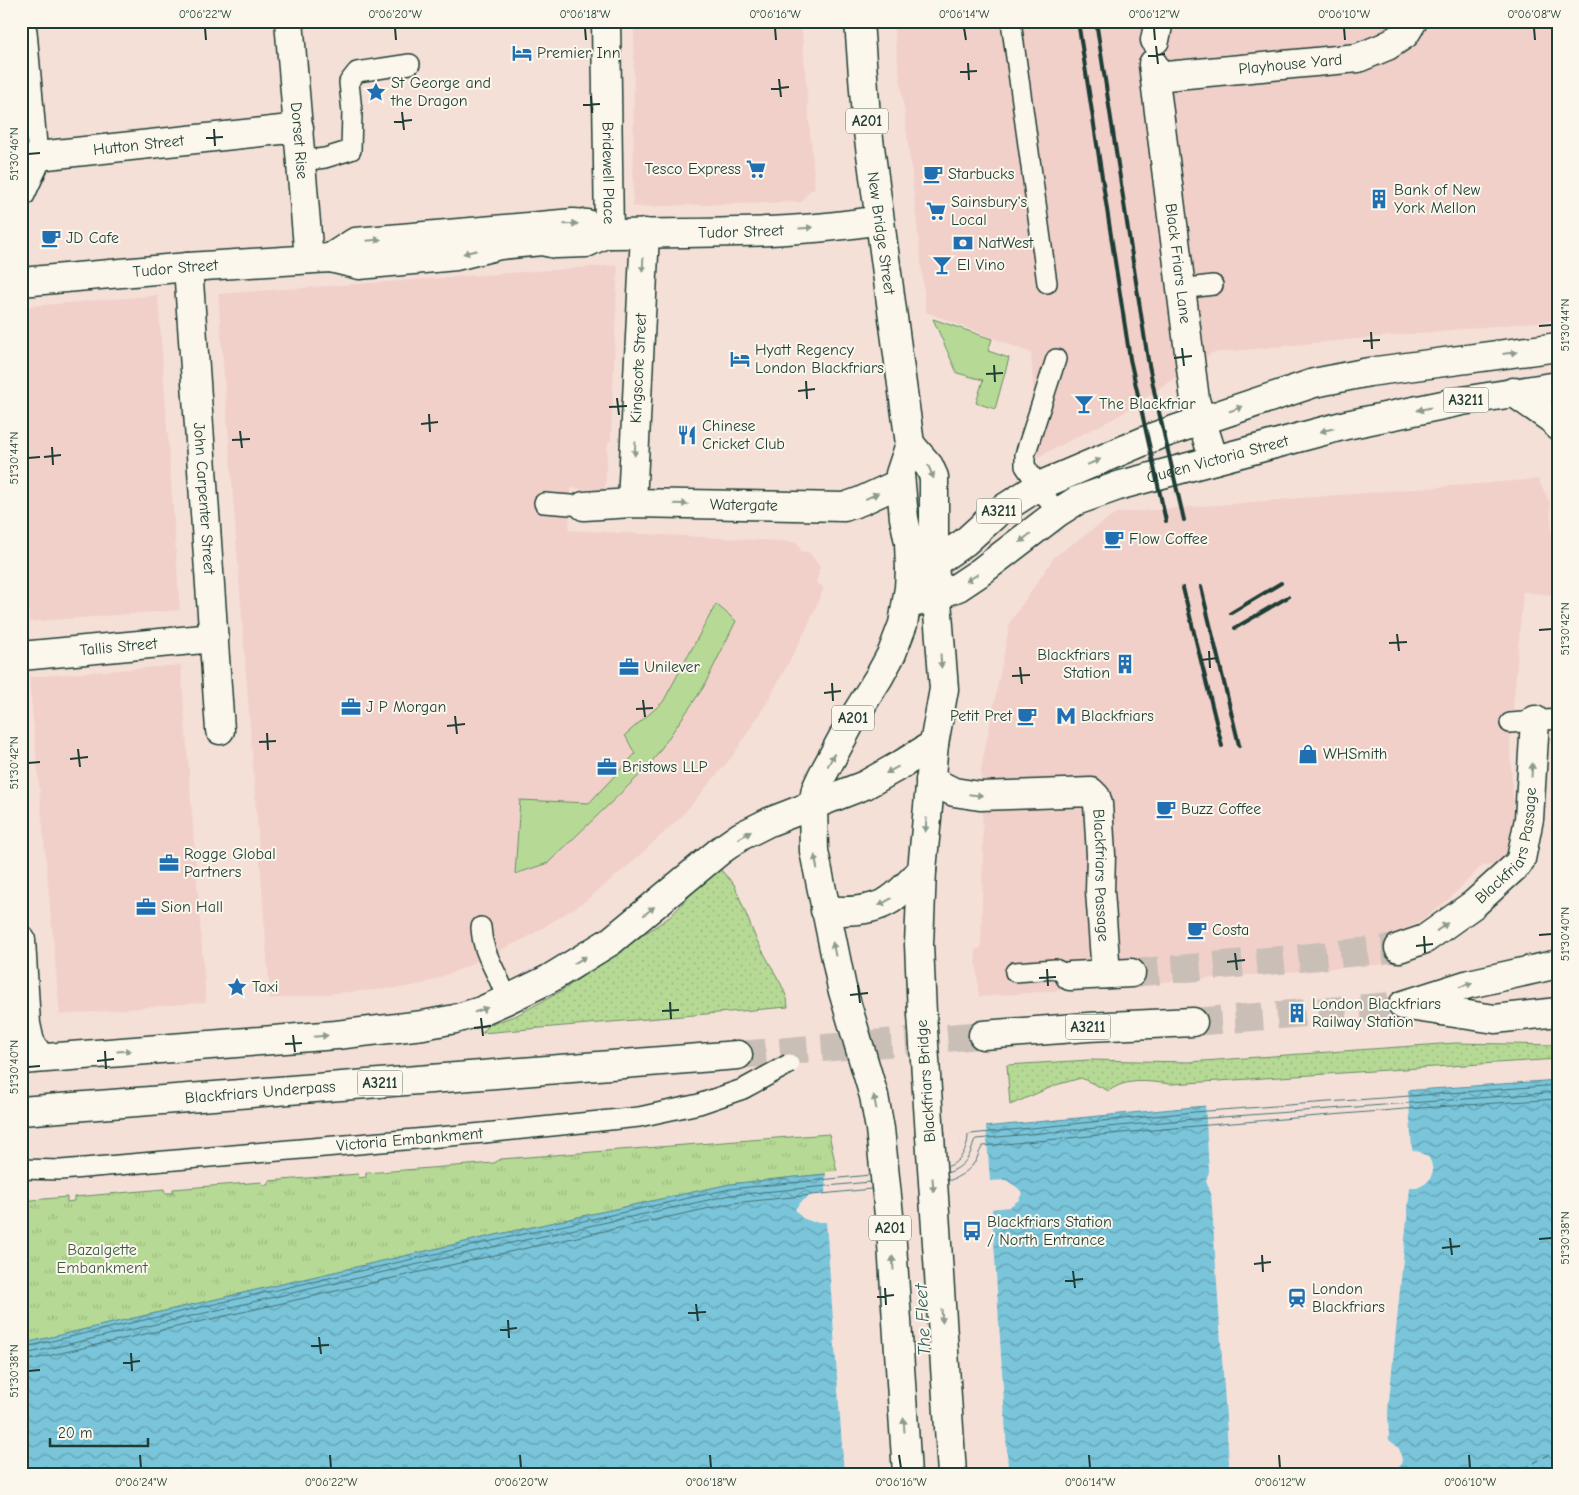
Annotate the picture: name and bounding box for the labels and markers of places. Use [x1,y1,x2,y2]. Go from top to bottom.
hotel icon: Premier Inn [511,42,533,64]
place label: Premier Inn [537,44,621,62]
place label: St George and the Dragon [390,74,491,110]
place icon: St George and the Dragon [365,81,387,103]
supermarket icon: Tesco Express [745,158,767,180]
place label: Tesco Express [645,160,741,178]
cafe icon: Starbucks [922,163,944,185]
place label: Starbucks [948,165,1015,183]
place label: Bank of New York Mellon [1394,181,1481,217]
building icon: Bank of New York Mellon [1368,188,1390,210]
place label: Sainsbury's Local [951,193,1028,229]
supermarket icon: Sainsbury's Local [925,200,947,222]
cafe icon: JD Cafe [40,227,62,249]
place label: JD Cafe [66,229,119,247]
bank icon: NatWest [952,232,974,254]
place label: NatWest [978,234,1034,252]
bar icon: El Vino [931,254,953,276]
place label: El Vino [957,256,1005,274]
place label: Hyatt Regency London Blackfriars [755,341,884,377]
hotel icon: Hyatt Regency London Blackfriars [729,348,751,370]
bar icon: The Blackfriar [1073,393,1095,415]
place label: The Blackfriar [1099,395,1196,413]
place label: Chinese Cricket Club [702,417,785,453]
restaurant icon: Chinese Cricket Club [676,424,698,446]
cafe icon: Flow Coffee [1103,528,1125,550]
place label: Flow Coffee [1129,530,1208,548]
place label: Blackfriars Station [1037,646,1110,682]
building icon: Blackfriars Station [1114,653,1136,675]
office icon: Unilever [618,656,640,678]
place label: Unilever [644,658,700,676]
office icon: J P Morgan [340,696,362,718]
place label: J P Morgan [366,698,446,716]
cafe icon: Petit Pret [1016,705,1038,727]
metro station icon: Blackfriars [1055,705,1077,727]
place label: Petit Pret [950,707,1012,725]
place label: Blackfriars [1081,707,1154,725]
shop icon: WHSmith [1297,743,1319,765]
place label: WHSmith [1323,745,1387,763]
office icon: Bristows LLP [596,756,618,778]
place label: Bristows LLP [622,758,708,776]
cafe icon: Buzz Coffee [1155,798,1177,820]
place label: Buzz Coffee [1181,800,1261,818]
place label: Rogge Global Partners [184,845,276,881]
office icon: Rogge Global Partners [158,852,180,874]
office icon: Sion Hall [135,896,157,918]
place label: Sion Hall [161,898,223,916]
cafe icon: Costa [1186,919,1208,941]
place label: Costa [1212,921,1249,939]
place icon: Taxi [226,976,248,998]
place label: Taxi [252,978,278,996]
place label: London Blackfriars Railway Station [1312,995,1441,1031]
building icon: London Blackfriars Railway Station [1286,1002,1308,1024]
place label: Blackfriars Station / North Entrance [987,1213,1112,1249]
bus stop icon: Blackfriars Station / North Entrance [961,1220,983,1242]
place label: London Blackfriars [1312,1280,1385,1316]
station icon: London Blackfriars [1286,1287,1308,1309]

